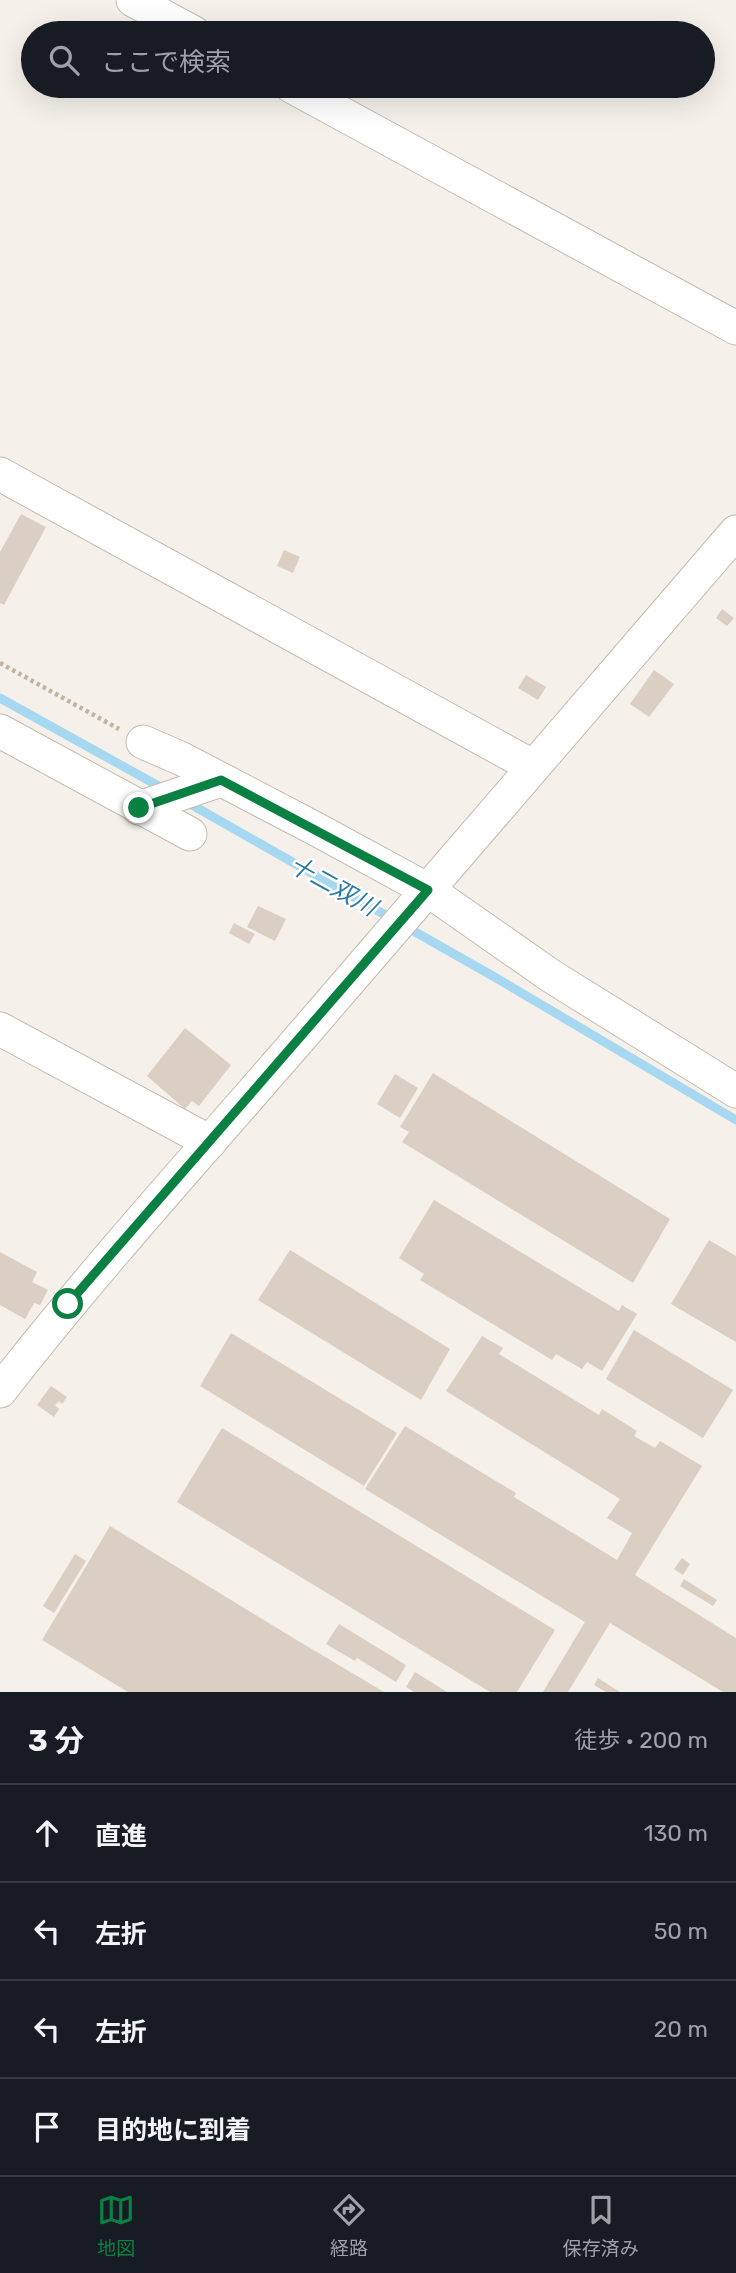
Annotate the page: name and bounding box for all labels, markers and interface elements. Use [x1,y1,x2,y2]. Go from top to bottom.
search box [21,21,715,98]
icon: search [45,41,83,79]
text: ここで検索 [101,47,231,78]
route end [123,792,154,823]
water label: 十二双川 [284,850,384,923]
route start [52,1288,83,1319]
text: 3 分 [28,1723,84,1759]
text: 徒歩 · 200 m [574,1726,708,1754]
icon: ahead [28,1814,66,1852]
text: 130 m [644,1819,708,1847]
text: 直進 [95,1821,147,1852]
icon: left [28,1912,66,1950]
text: 50 m [654,1917,708,1945]
text: 左折 [95,1919,147,1950]
icon: left [28,2010,66,2048]
text: 20 m [654,2015,708,2043]
text: 左折 [95,2017,147,2048]
icon: arrive [28,2108,66,2146]
text: 目的地に到着 [95,2115,251,2146]
tab: 地図 [97,2191,135,2260]
tab: 経路 [330,2191,368,2260]
tab: 保存済み [563,2191,639,2260]

